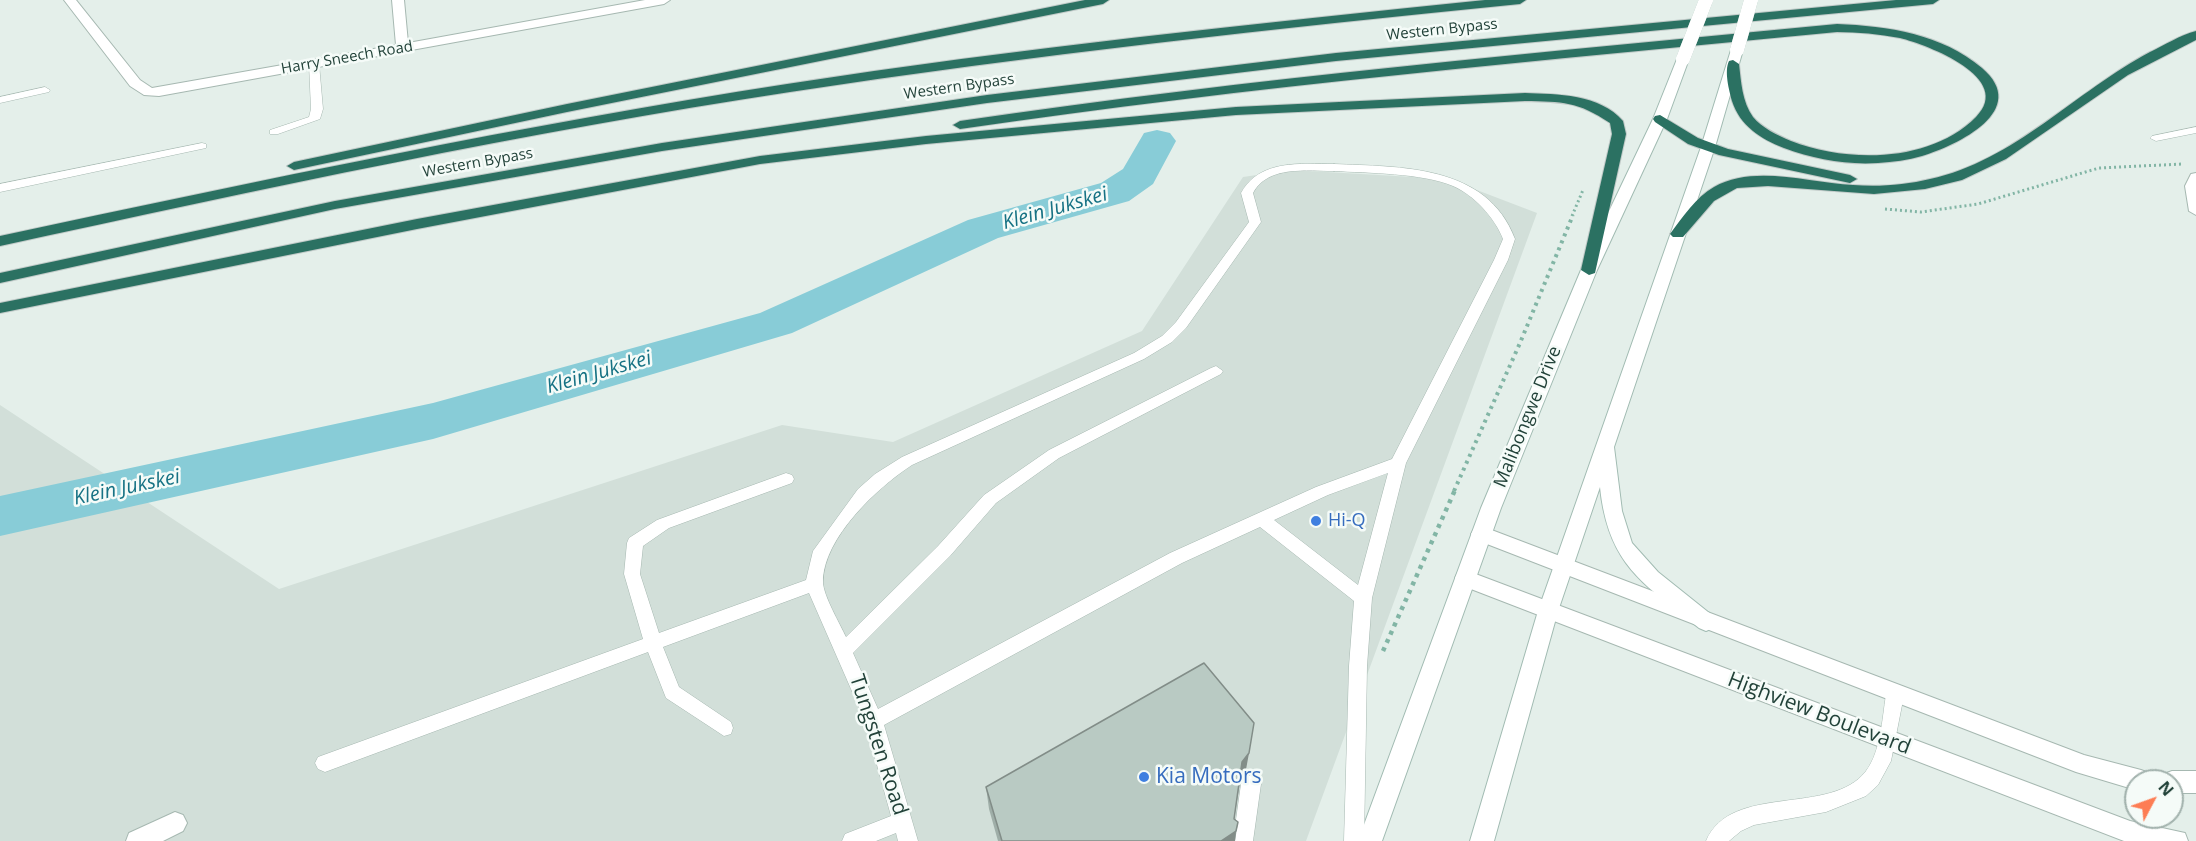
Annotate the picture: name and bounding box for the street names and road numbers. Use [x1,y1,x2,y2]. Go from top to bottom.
street label: Western Bypass [1386,15,1498,45]
street label: Harry Sneech Road [280,38,414,78]
street label: Western Bypass [903,70,1015,104]
street label: Western Bypass [422,144,534,182]
street label: Malibongwe Drive [1490,343,1566,491]
street label: Highview Boulevard [1724,667,1914,761]
street label: Tungsten Road [843,671,913,819]

